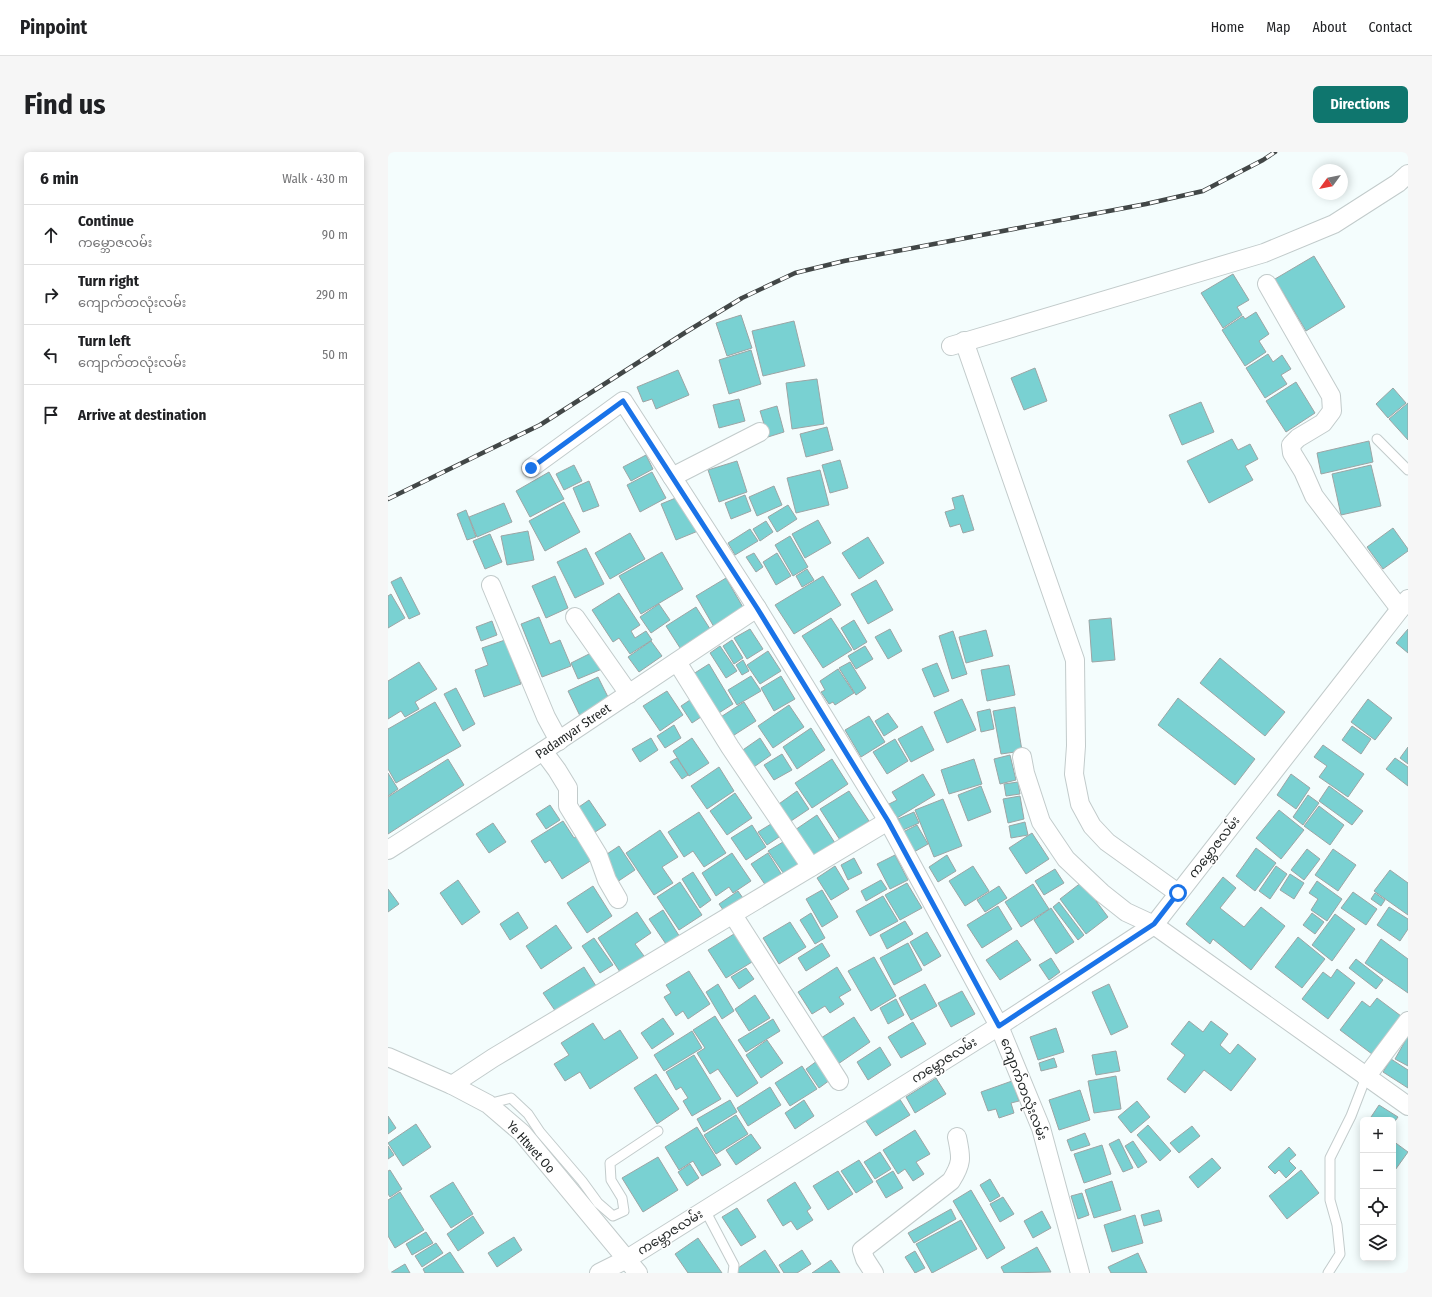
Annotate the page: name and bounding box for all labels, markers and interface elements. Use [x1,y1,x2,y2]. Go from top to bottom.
text: Pinpoint [20,16,87,39]
text: Home [1211,19,1244,36]
text: Map [1266,19,1290,36]
text: About [1312,19,1347,36]
text: Contact [1369,19,1412,36]
button: Directions [1313,86,1408,123]
text: Find us [24,88,106,121]
north arrow [1312,164,1348,200]
text: 6 min [40,168,79,189]
text: Walk · 430 m [282,171,348,186]
text: Continue [78,212,134,230]
icon: ahead [40,224,62,246]
text: 90 m [322,227,348,242]
text: ကမ္ဘောဇလမ်း [78,235,152,250]
text: Turn right [78,272,139,290]
icon: right [40,284,62,306]
text: 290 m [316,287,348,302]
text: ကျောက်တလုံးလမ်း [78,295,186,310]
text: Turn left [78,332,131,350]
icon: left [40,344,62,366]
text: 50 m [322,347,348,362]
text: ကျောက်တလုံးလမ်း [78,355,186,370]
icon: arrive [40,404,62,426]
text: Arrive at destination [78,406,206,424]
route end [522,459,540,477]
street label: Padamyar Street [533,700,614,762]
street label: ကမ္ဘောဇလမ်း [1184,813,1245,883]
route start [1169,884,1187,902]
street label: ကမ္ဘောဇလမ်း [908,1033,981,1089]
street label: ကျောက်တလုံးလမ်း [995,1035,1051,1143]
map controls [1360,1117,1396,1261]
button: + [1360,1117,1396,1153]
street label: Ye Htwet Oo [504,1118,558,1176]
button: − [1360,1153,1396,1189]
button: locate [1360,1189,1396,1225]
street label: ကမ္ဘောဇလမ်း [634,1205,707,1261]
button: layers [1360,1225,1396,1261]

